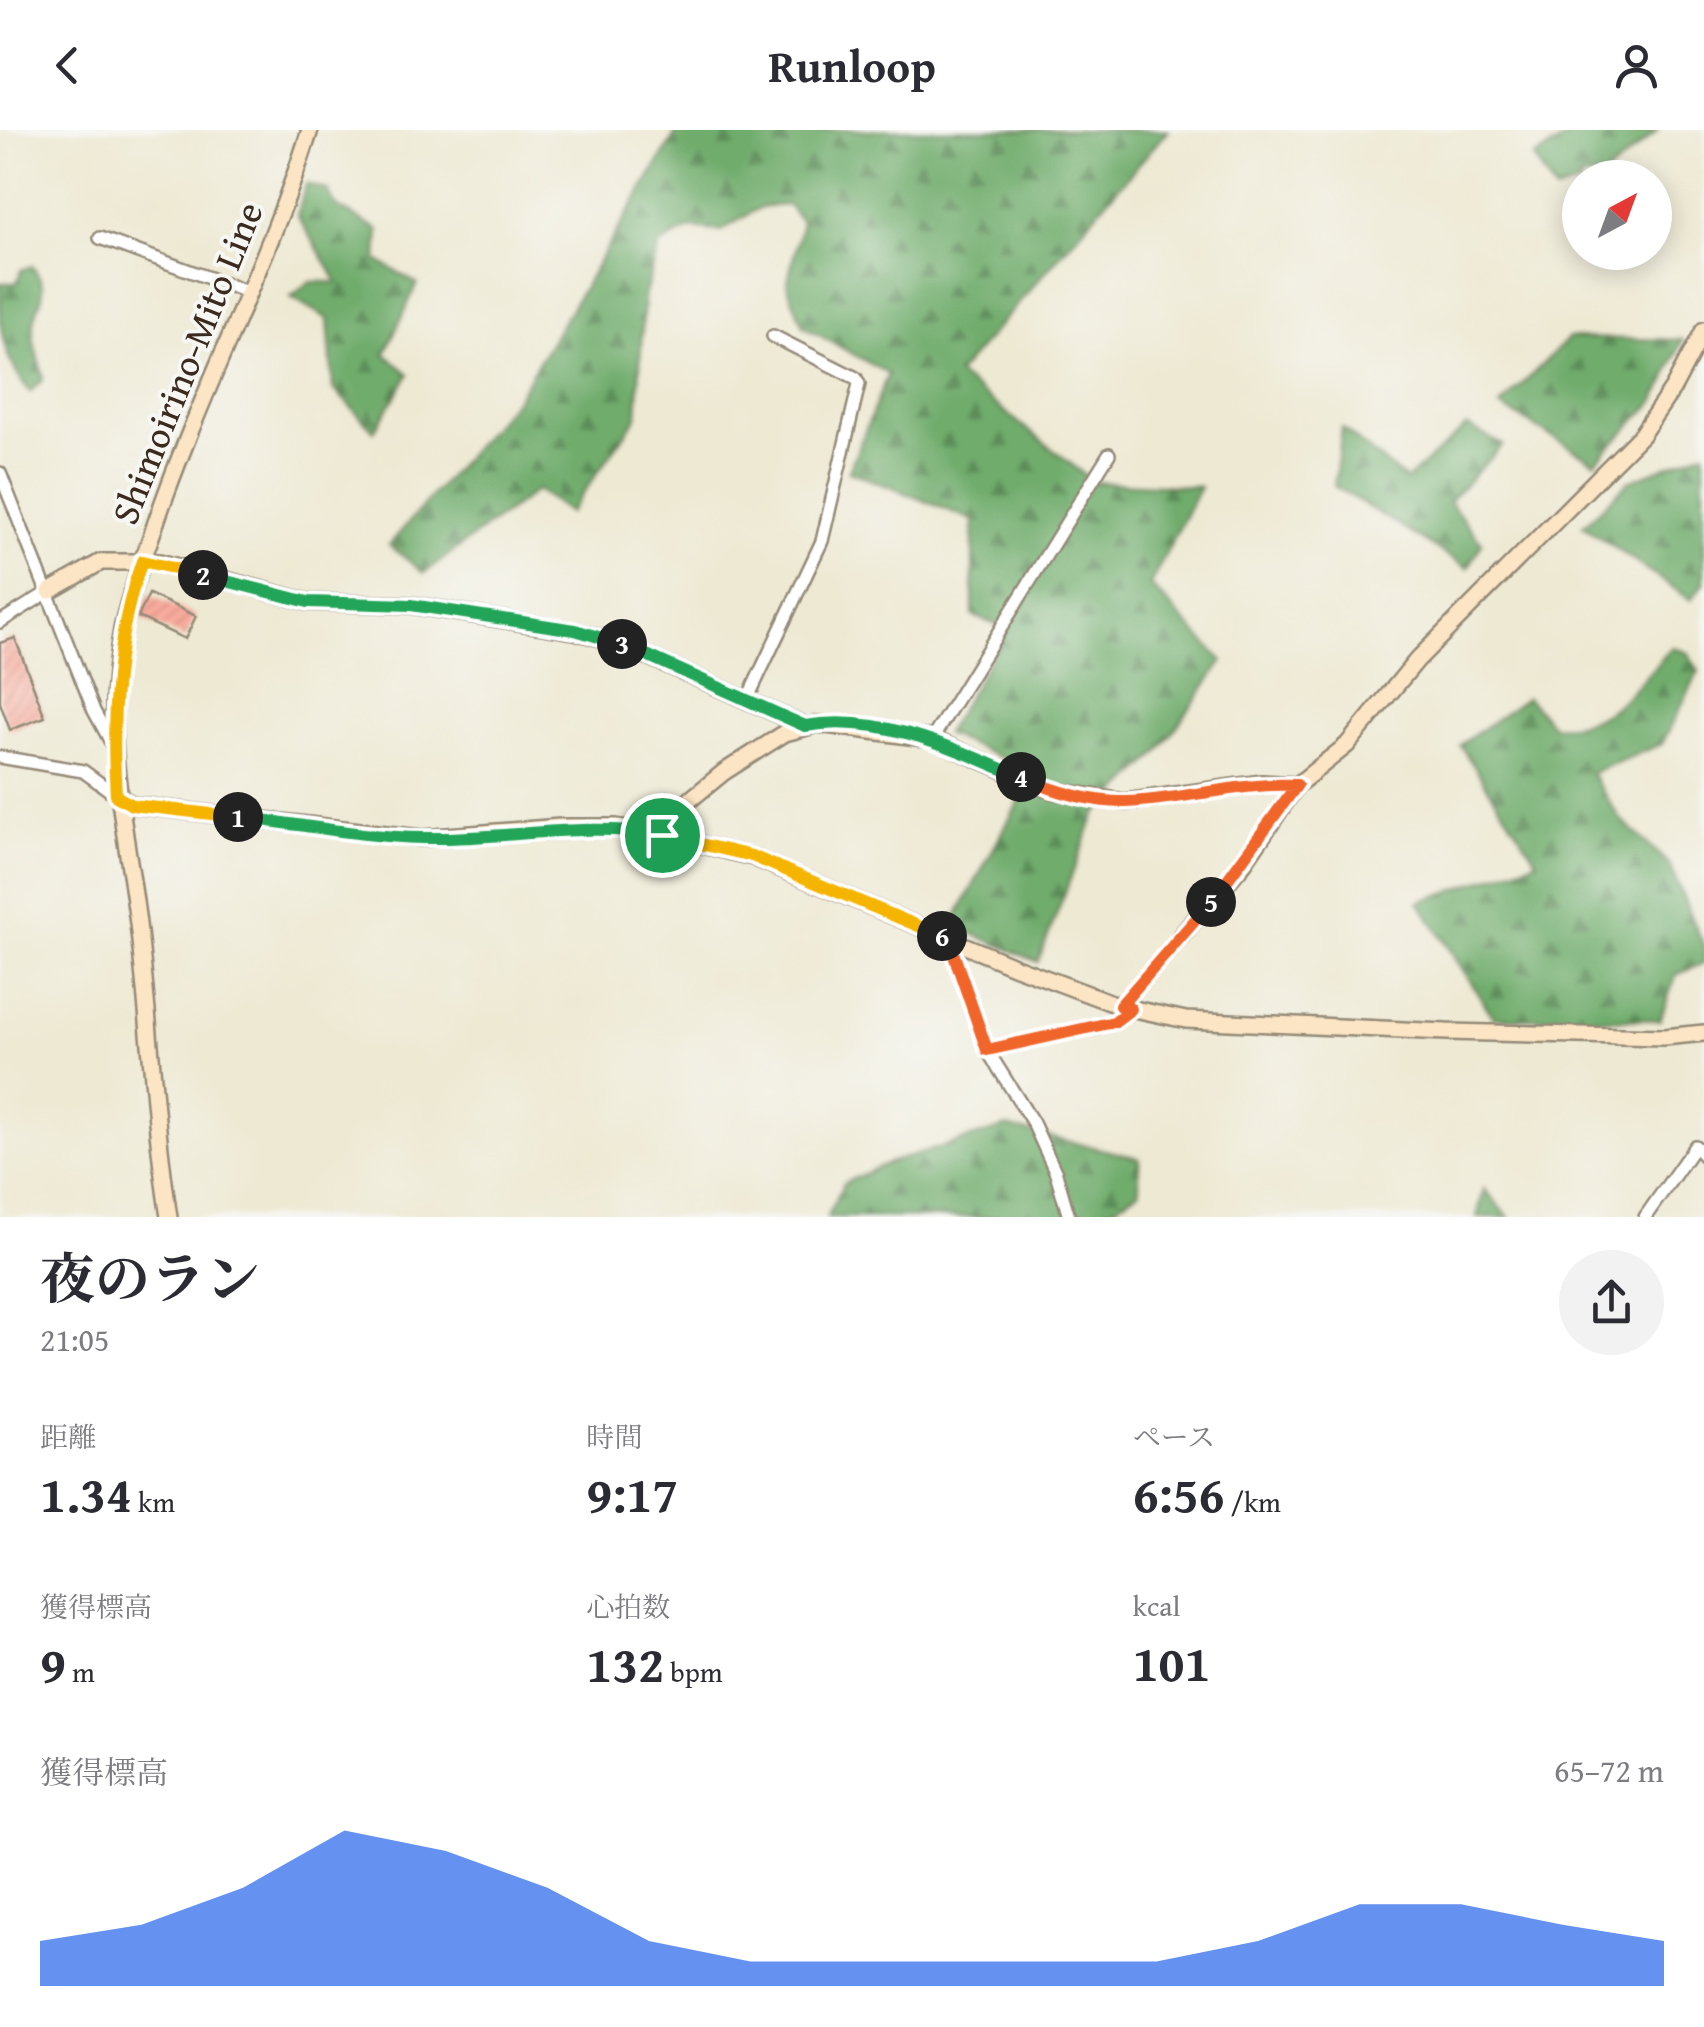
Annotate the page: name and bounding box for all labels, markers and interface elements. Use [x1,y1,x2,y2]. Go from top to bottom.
text: Runloop [768,33,936,98]
icon: back [40,38,95,93]
icon: person [1609,38,1664,93]
north arrow [1562,160,1672,270]
map controls [1562,160,1672,270]
street label: Shimoirino-Mito Line [96,193,276,532]
pin: 2 [178,550,228,600]
text: 2 [196,554,210,595]
pin: 3 [597,619,647,669]
text: 3 [615,623,629,664]
pin: 4 [996,752,1046,802]
text: 4 [1014,756,1028,797]
pin: 1 [213,792,263,842]
pin [620,793,705,878]
text: 1 [231,796,245,837]
icon: arrive [635,808,690,863]
pin: 5 [1186,877,1236,927]
text: 5 [1204,881,1218,922]
pin: 6 [917,911,967,961]
text: 6 [935,915,949,956]
text: 夜のラン [40,1238,260,1318]
button: share [1559,1250,1664,1355]
text: 21:05 [40,1316,109,1363]
text: 距離 [40,1416,96,1457]
text: 時間 [586,1416,642,1457]
text: ペース [1133,1416,1215,1457]
text: 1.34 [40,1457,132,1530]
text: 9:17 [586,1457,678,1530]
text: 6:56 [1133,1457,1225,1530]
text: km [132,1481,175,1522]
text: /km [1225,1481,1281,1522]
text: kcal [1133,1585,1180,1626]
text: 獲得標高 [40,1586,152,1627]
text: 心拍数 [586,1586,670,1627]
text: 101 [1133,1626,1210,1699]
text: 9 [40,1627,66,1700]
text: 132 [586,1627,664,1700]
text: m [66,1651,95,1692]
text: bpm [664,1651,723,1692]
text: 65–72 m [1554,1747,1664,1794]
text: 獲得標高 [40,1749,168,1796]

